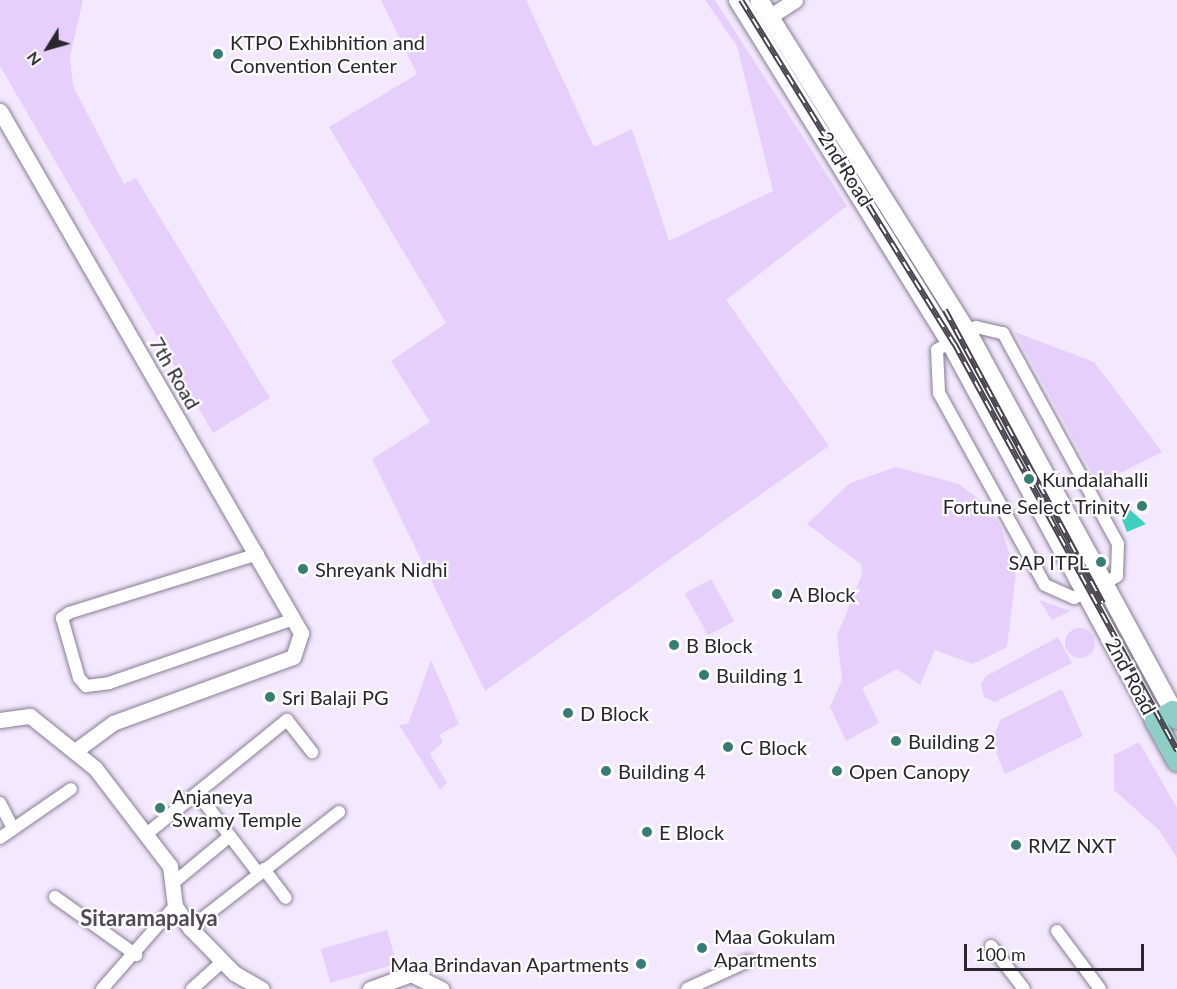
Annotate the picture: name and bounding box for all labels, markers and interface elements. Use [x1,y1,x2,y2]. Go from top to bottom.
north arrow [18,18,78,78]
place label: KTPO Exhibhition and Convention Center [230,30,425,77]
marker: KTPO Exhibhition and Convention Center [211,47,225,61]
text: N [22,48,45,70]
street label: 2nd Road [814,127,878,211]
street label: 7th Road [145,333,205,413]
place label: Kundalahalli [1042,467,1148,491]
marker: Kundalahalli [1020,470,1038,488]
place label: Fortune Select Trinity [942,494,1130,518]
marker: Fortune Select Trinity [1135,499,1149,513]
place label: SAP ITPL [1008,550,1089,574]
marker: SAP ITPL [1094,555,1108,569]
place label: Shreyank Nidhi [315,557,448,581]
marker: Shreyank Nidhi [296,562,310,576]
place label: A Block [789,582,856,606]
marker: A Block [770,587,784,601]
place label: B Block [686,633,753,657]
street label: 2nd Road [1101,634,1161,718]
marker: B Block [667,638,681,652]
place label: Building 1 [716,663,804,687]
marker: Building 1 [697,668,711,682]
place label: Sri Balaji PG [282,685,389,709]
marker: Sri Balaji PG [263,690,277,704]
place label: D Block [580,701,649,725]
marker: D Block [561,706,575,720]
place label: Building 2 [908,729,996,753]
marker: Building 2 [889,734,903,748]
place label: C Block [740,735,807,759]
marker: C Block [721,740,735,754]
place label: Building 4 [618,759,706,783]
place label: Open Canopy [849,759,970,783]
marker: Building 4 [599,764,613,778]
marker: Open Canopy [830,764,844,778]
place label: Anjaneya Swamy Temple [172,784,303,831]
marker: Anjaneya Swamy Temple [153,801,167,815]
place label: E Block [659,820,724,844]
marker: E Block [640,825,654,839]
place label: RMZ NXT [1028,833,1116,857]
marker: RMZ NXT [1009,838,1023,852]
district label: Sitaramapalya [80,905,218,931]
place label: Maa Gokulam Apartments [714,924,836,971]
scale bar [967,932,1147,970]
marker: Maa Gokulam Apartments [695,941,709,955]
text: 100 m [975,943,1026,965]
place label: Maa Brindavan Apartments [390,952,629,976]
marker: Maa Brindavan Apartments [634,957,648,971]

